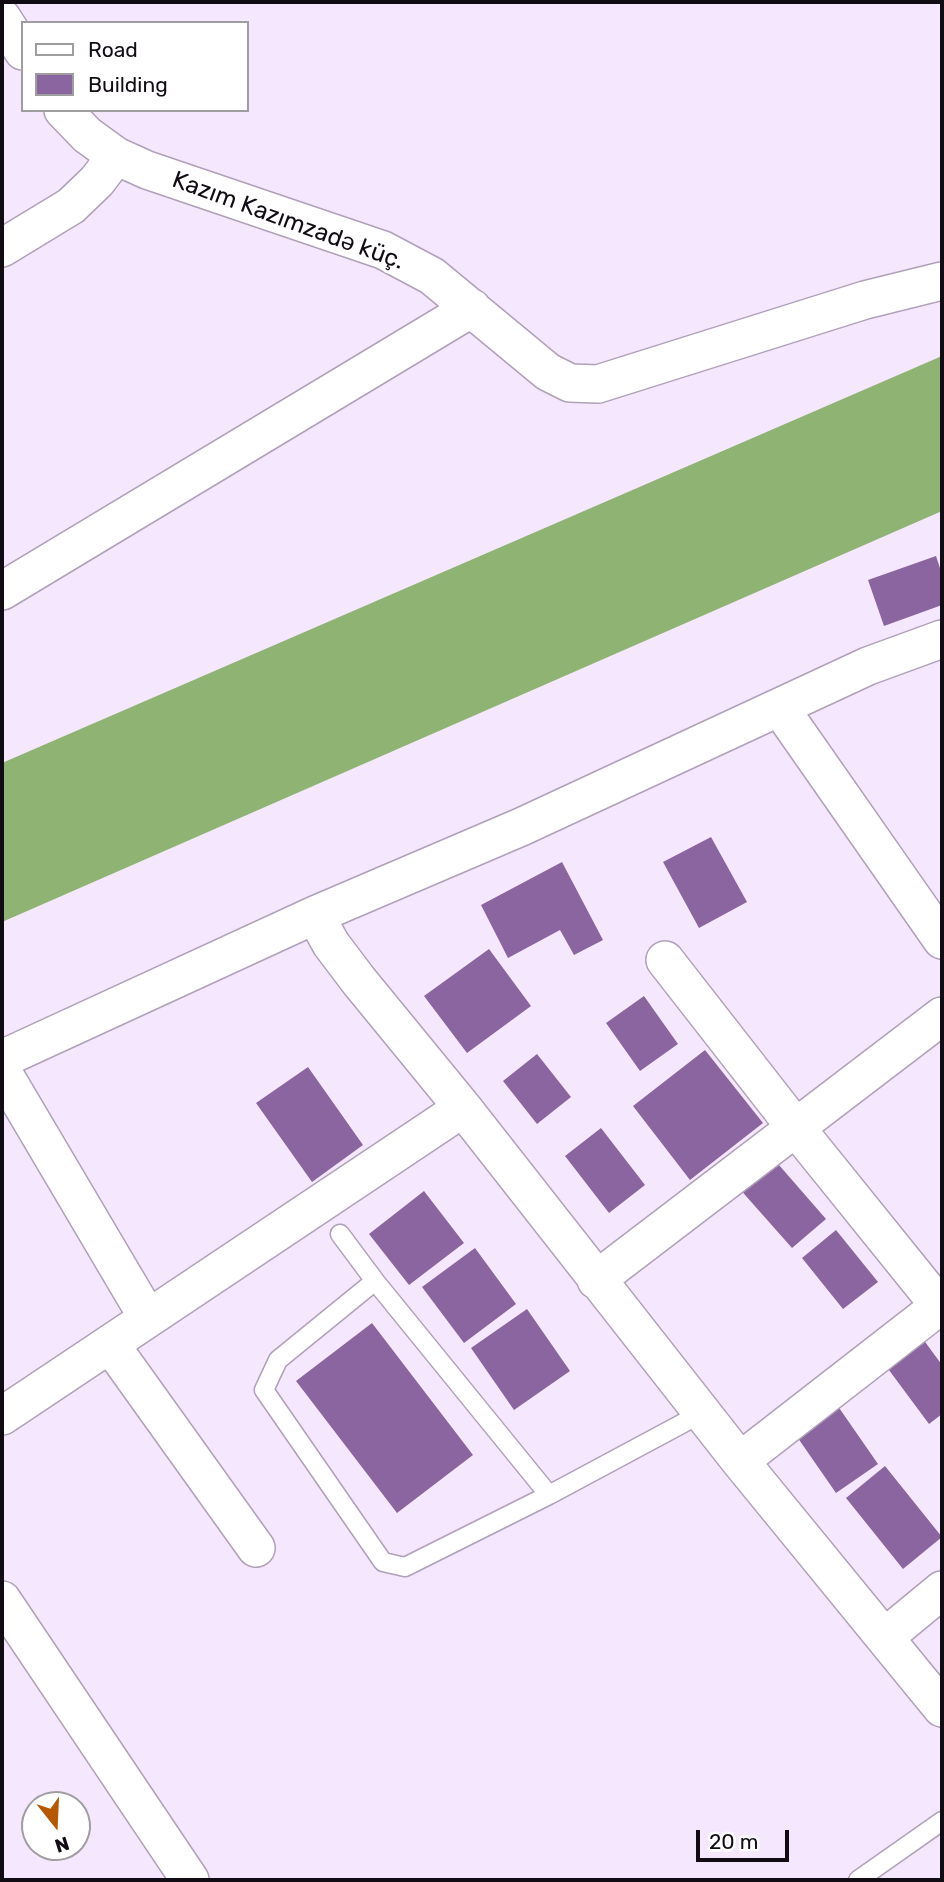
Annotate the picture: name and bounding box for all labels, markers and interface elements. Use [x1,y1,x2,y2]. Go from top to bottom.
legend [21,21,248,112]
text: Road [88,37,138,62]
text: Building [88,72,168,97]
street label: Kazım Kazımzadə küç. [168,166,408,276]
north arrow [21,1791,91,1861]
scale bar [699,1815,792,1859]
text: 20 m [709,1829,758,1854]
text: N [52,1831,72,1858]

